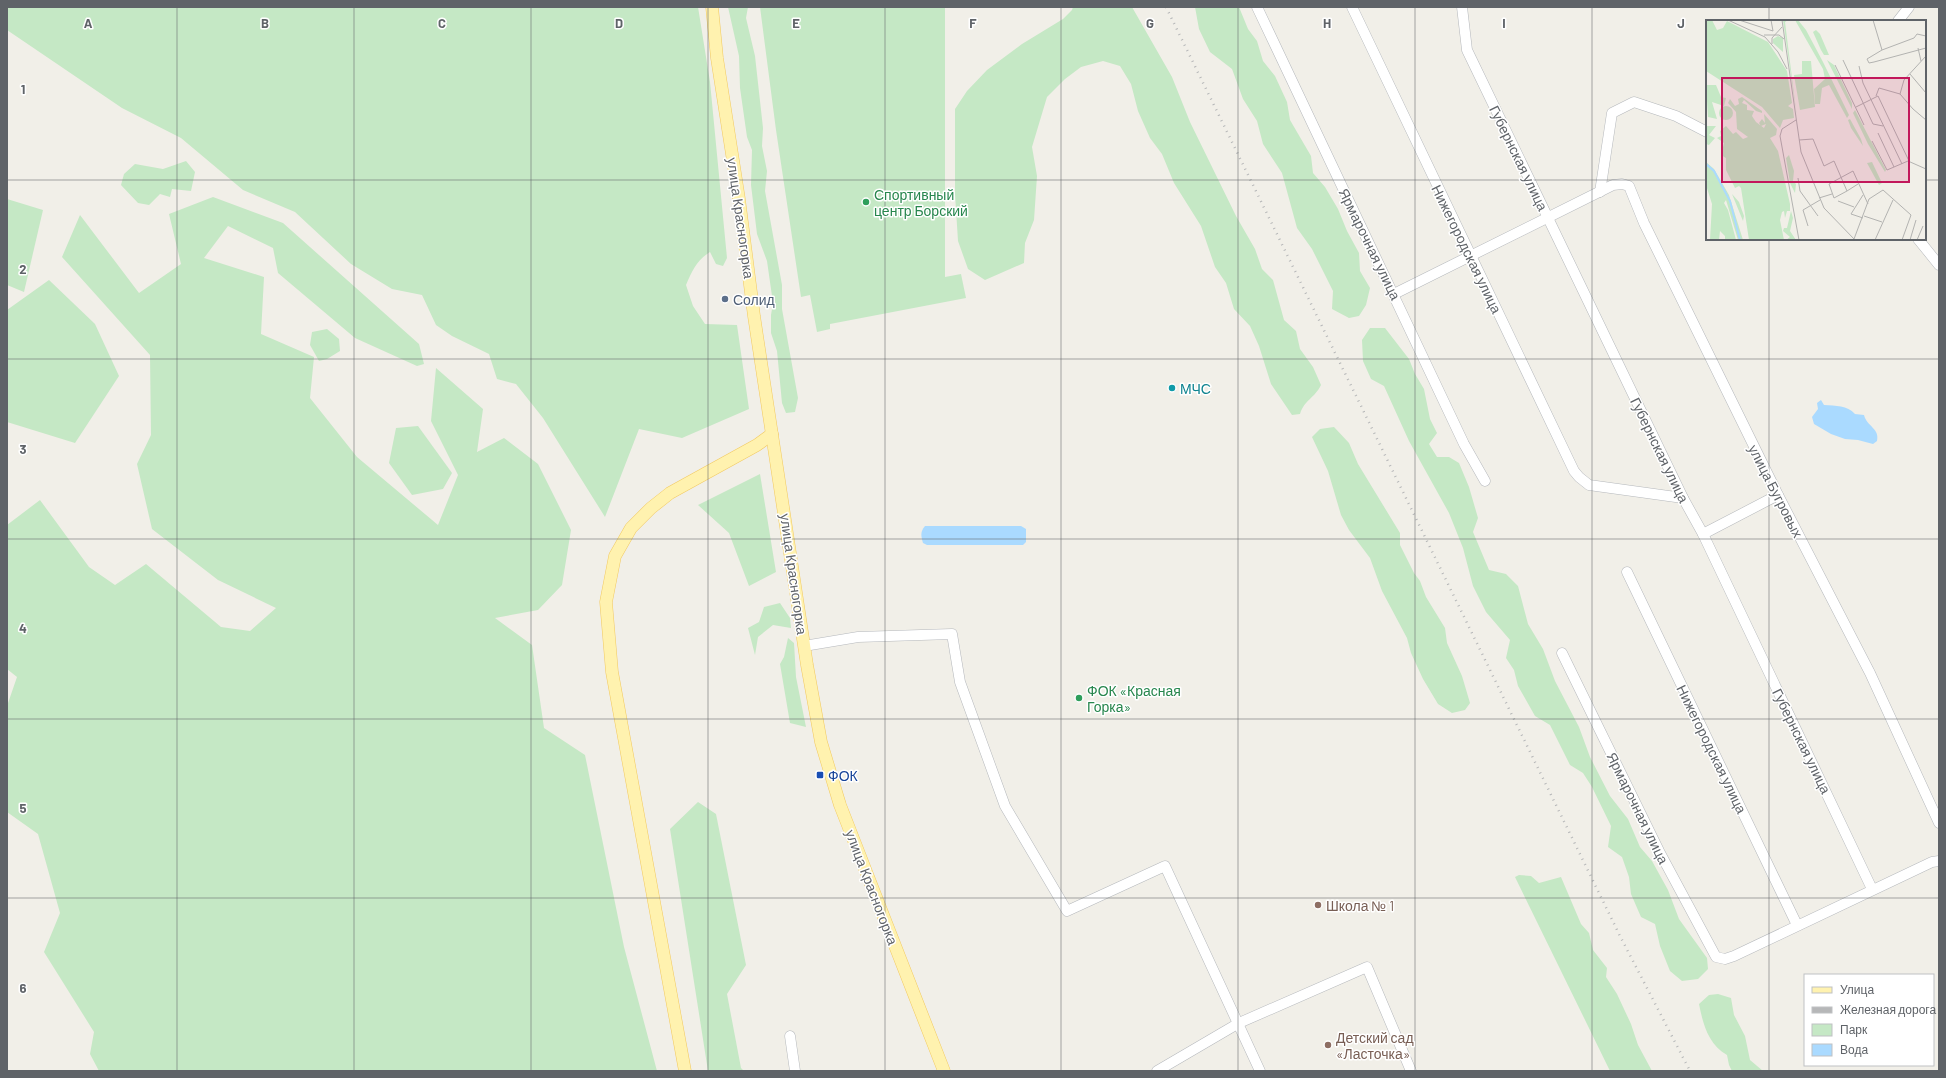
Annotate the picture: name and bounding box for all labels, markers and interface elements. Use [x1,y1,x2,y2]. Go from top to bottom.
text: A [84,15,93,31]
text: B [261,15,269,31]
text: C [438,15,446,31]
text: D [615,15,623,31]
text: E [792,15,800,31]
text: F [969,15,977,31]
text: G [1146,15,1154,31]
text: H [1323,15,1331,31]
text: I [1502,15,1506,31]
text: J [1677,15,1685,31]
inset map [1706,20,1926,240]
text: 1 [21,81,25,97]
street label: Губернская улица [1486,103,1552,214]
street label: улица Красногорка [724,156,758,280]
street label: Нижегородская улица [1428,182,1506,316]
street label: Ярмарочная улица [1336,185,1405,303]
place label: Спортивный центр Борский [874,186,968,219]
marker: Спортивный центр Борский [861,197,871,207]
text: 2 [19,261,27,277]
place label: Солид [733,291,775,308]
marker: Солид [720,294,730,304]
place label: МЧС [1180,380,1211,397]
marker: МЧС [1167,383,1177,393]
street label: Губернская улица [1627,395,1693,506]
text: 3 [19,441,27,457]
street label: улица Бугровых [1745,442,1807,540]
street label: улица Красногорка [777,512,811,636]
text: 4 [19,620,27,636]
place label: ФОК «Красная Горка» [1087,682,1181,715]
street label: Нижегородская улица [1673,682,1751,816]
street label: Губернская улица [1769,686,1835,797]
marker: ФОК «Красная Горка» [1074,693,1084,703]
street label: Ярмарочная улица [1604,749,1673,867]
place label: ФОК [828,767,859,784]
marker: ФОК [815,770,825,780]
text: 5 [19,800,27,816]
street label: улица Красногорка [842,827,902,947]
place label: Школа № 1 [1326,897,1394,914]
marker: Школа № 1 [1313,900,1323,910]
legend [1804,974,1934,1066]
text: 6 [20,980,27,996]
text: Улица [1840,982,1874,997]
text: Железная дорога [1840,1002,1936,1017]
text: Парк [1840,1022,1868,1037]
place label: Детский сад «Ласточка» [1336,1029,1414,1062]
marker: Детский сад «Ласточка» [1323,1040,1333,1050]
text: Вода [1840,1042,1868,1057]

